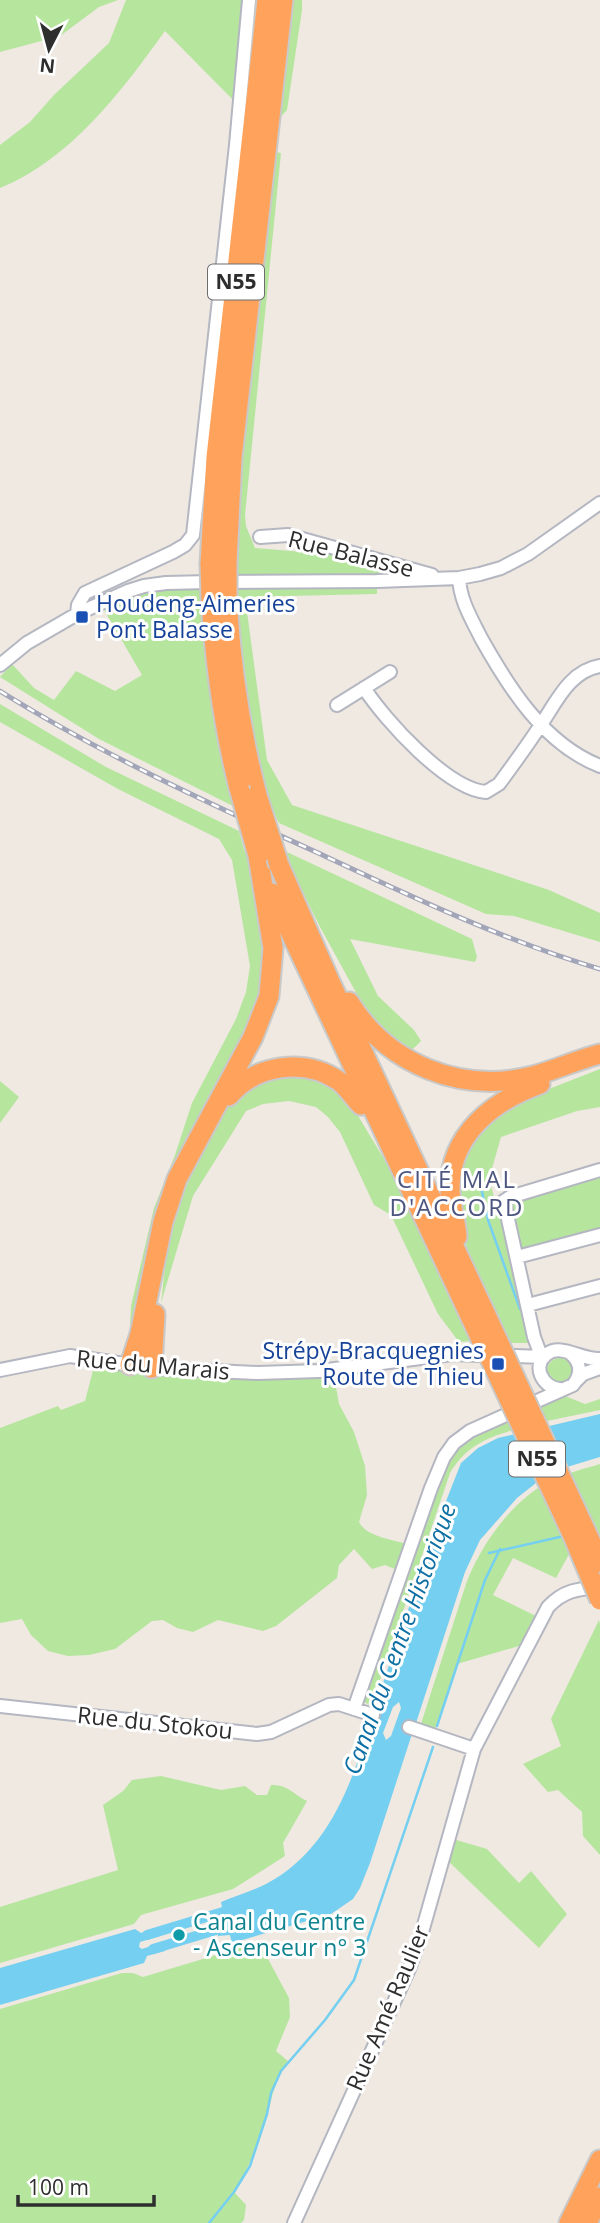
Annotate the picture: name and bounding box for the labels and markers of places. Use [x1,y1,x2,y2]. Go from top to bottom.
place label: Houdeng-Aimeries Pont Balasse [96,587,296,645]
marker: Houdeng-Aimeries Pont Balasse [74,609,90,625]
place label: Strépy-Bracquegnies Route de Thieu [262,1334,484,1392]
marker: Strépy-Bracquegnies Route de Thieu [490,1356,506,1372]
place label: Canal du Centre - Ascenseur n° 3 [193,1905,366,1963]
marker: Canal du Centre - Ascenseur n° 3 [171,1927,187,1943]

